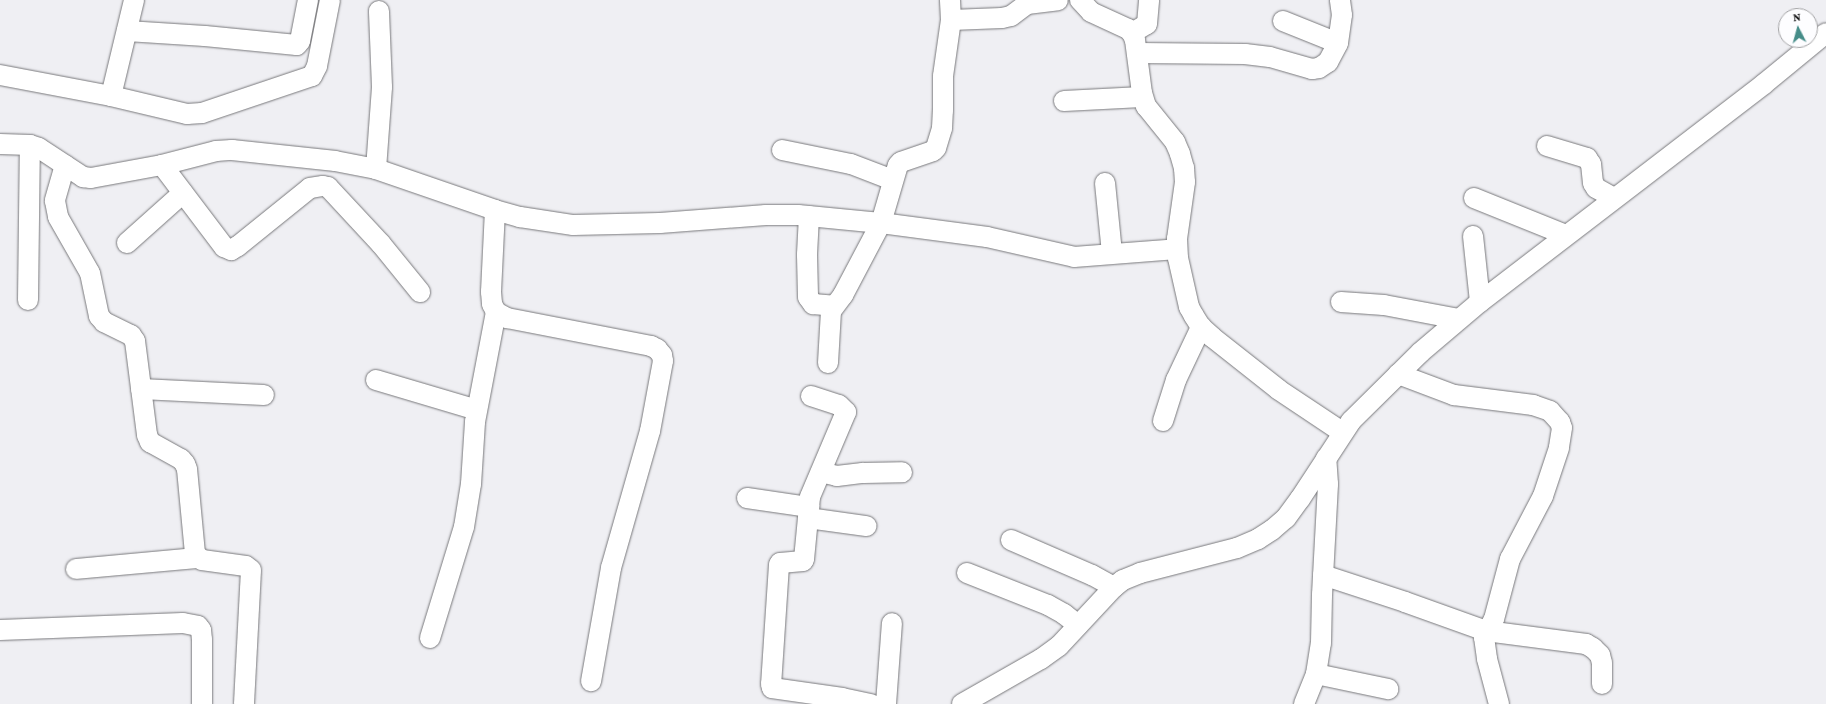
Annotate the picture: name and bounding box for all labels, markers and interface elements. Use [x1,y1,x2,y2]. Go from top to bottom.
north arrow [1778,8,1818,48]
text: N [1792,11,1801,23]

